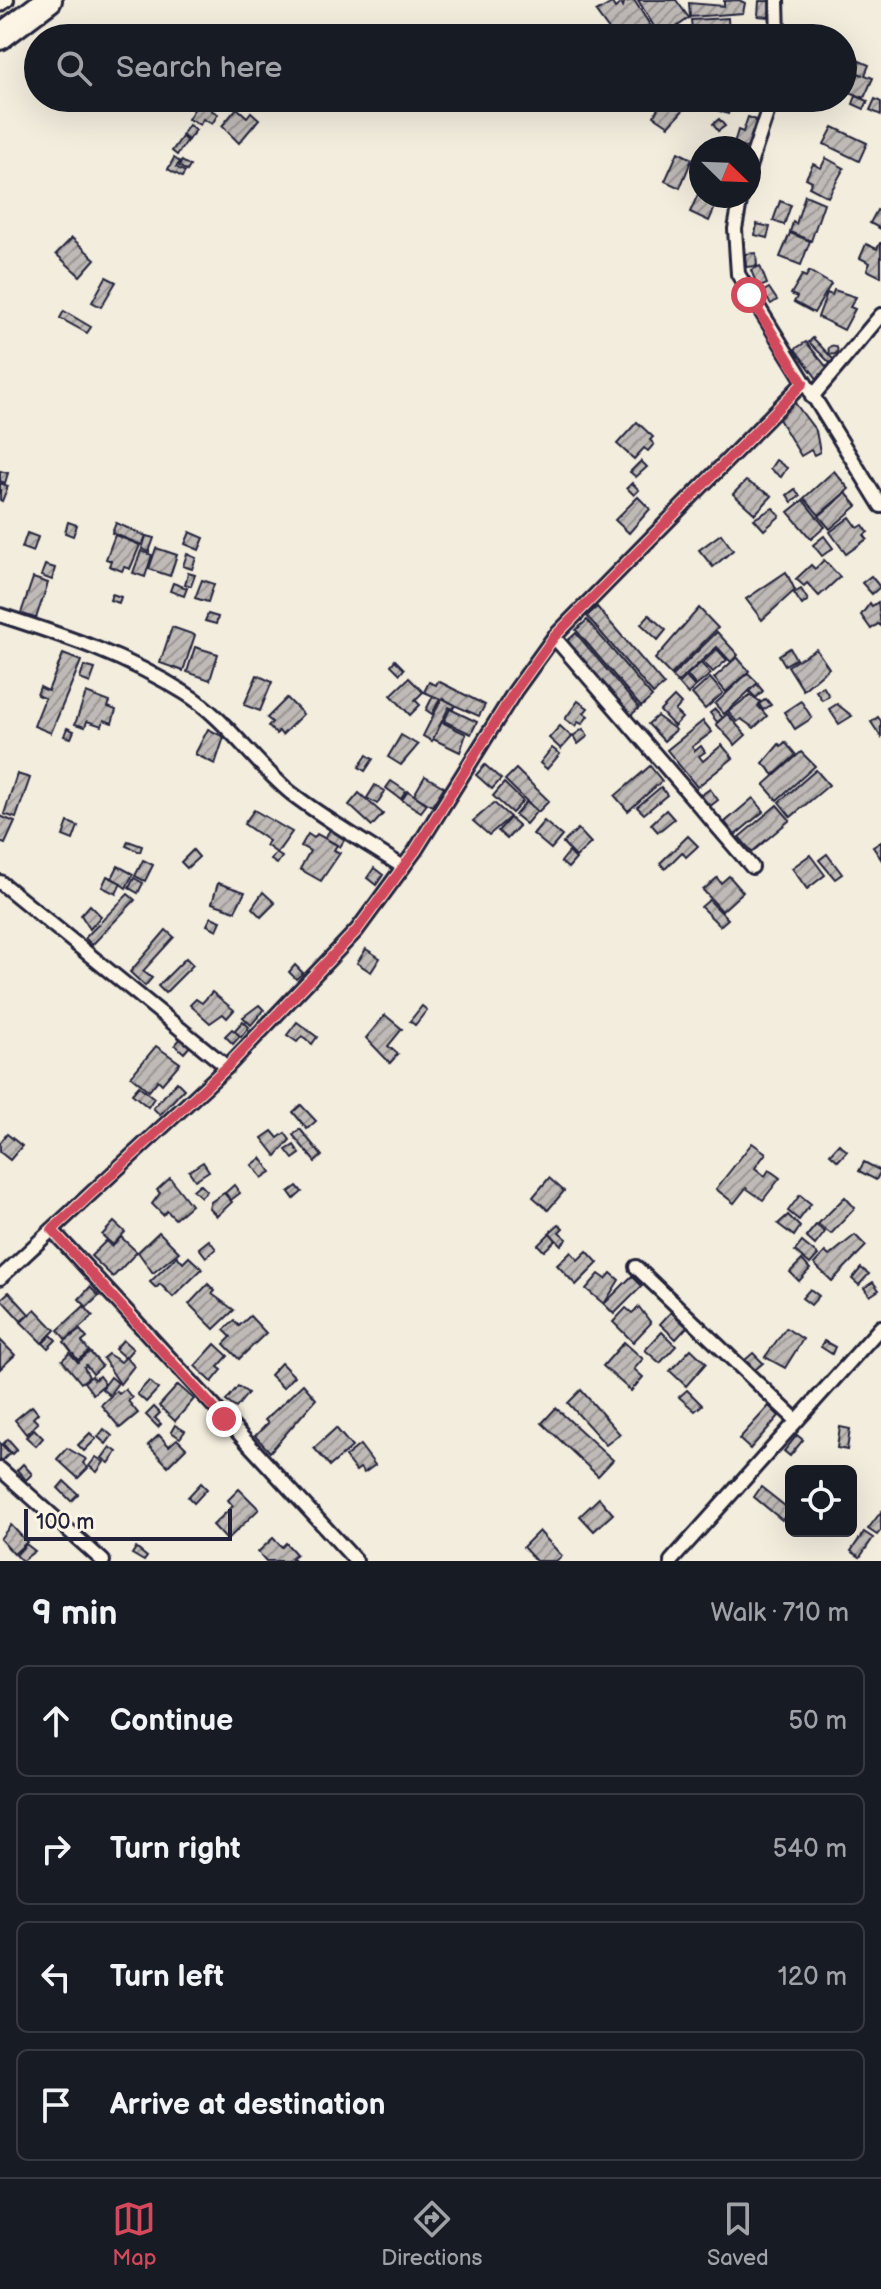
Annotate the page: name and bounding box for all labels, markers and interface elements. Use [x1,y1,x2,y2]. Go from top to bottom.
search box [24,24,857,112]
icon: search [52,46,96,90]
text: Search here [116,50,282,86]
north arrow [689,136,761,208]
route start [731,277,767,313]
route end [206,1401,242,1437]
map controls [785,1465,857,1537]
button: locate [785,1465,857,1537]
scale bar [24,1505,232,1541]
text: 100 m [36,1509,95,1536]
text: 9 min [32,1593,117,1634]
text: Walk · 710 m [711,1598,849,1629]
icon: ahead [34,1699,78,1743]
text: Continue [110,1703,233,1739]
text: 50 m [788,1706,847,1737]
icon: right [34,1827,78,1871]
text: Turn right [110,1831,241,1867]
text: 540 m [772,1834,847,1865]
icon: left [34,1955,78,1999]
text: Turn left [110,1959,224,1995]
text: 120 m [778,1962,847,1993]
icon: arrive [34,2083,78,2127]
text: Arrive at destination [110,2087,386,2123]
tab: Map [112,2197,157,2272]
tab: Directions [381,2197,482,2272]
tab: Saved [707,2197,769,2272]

